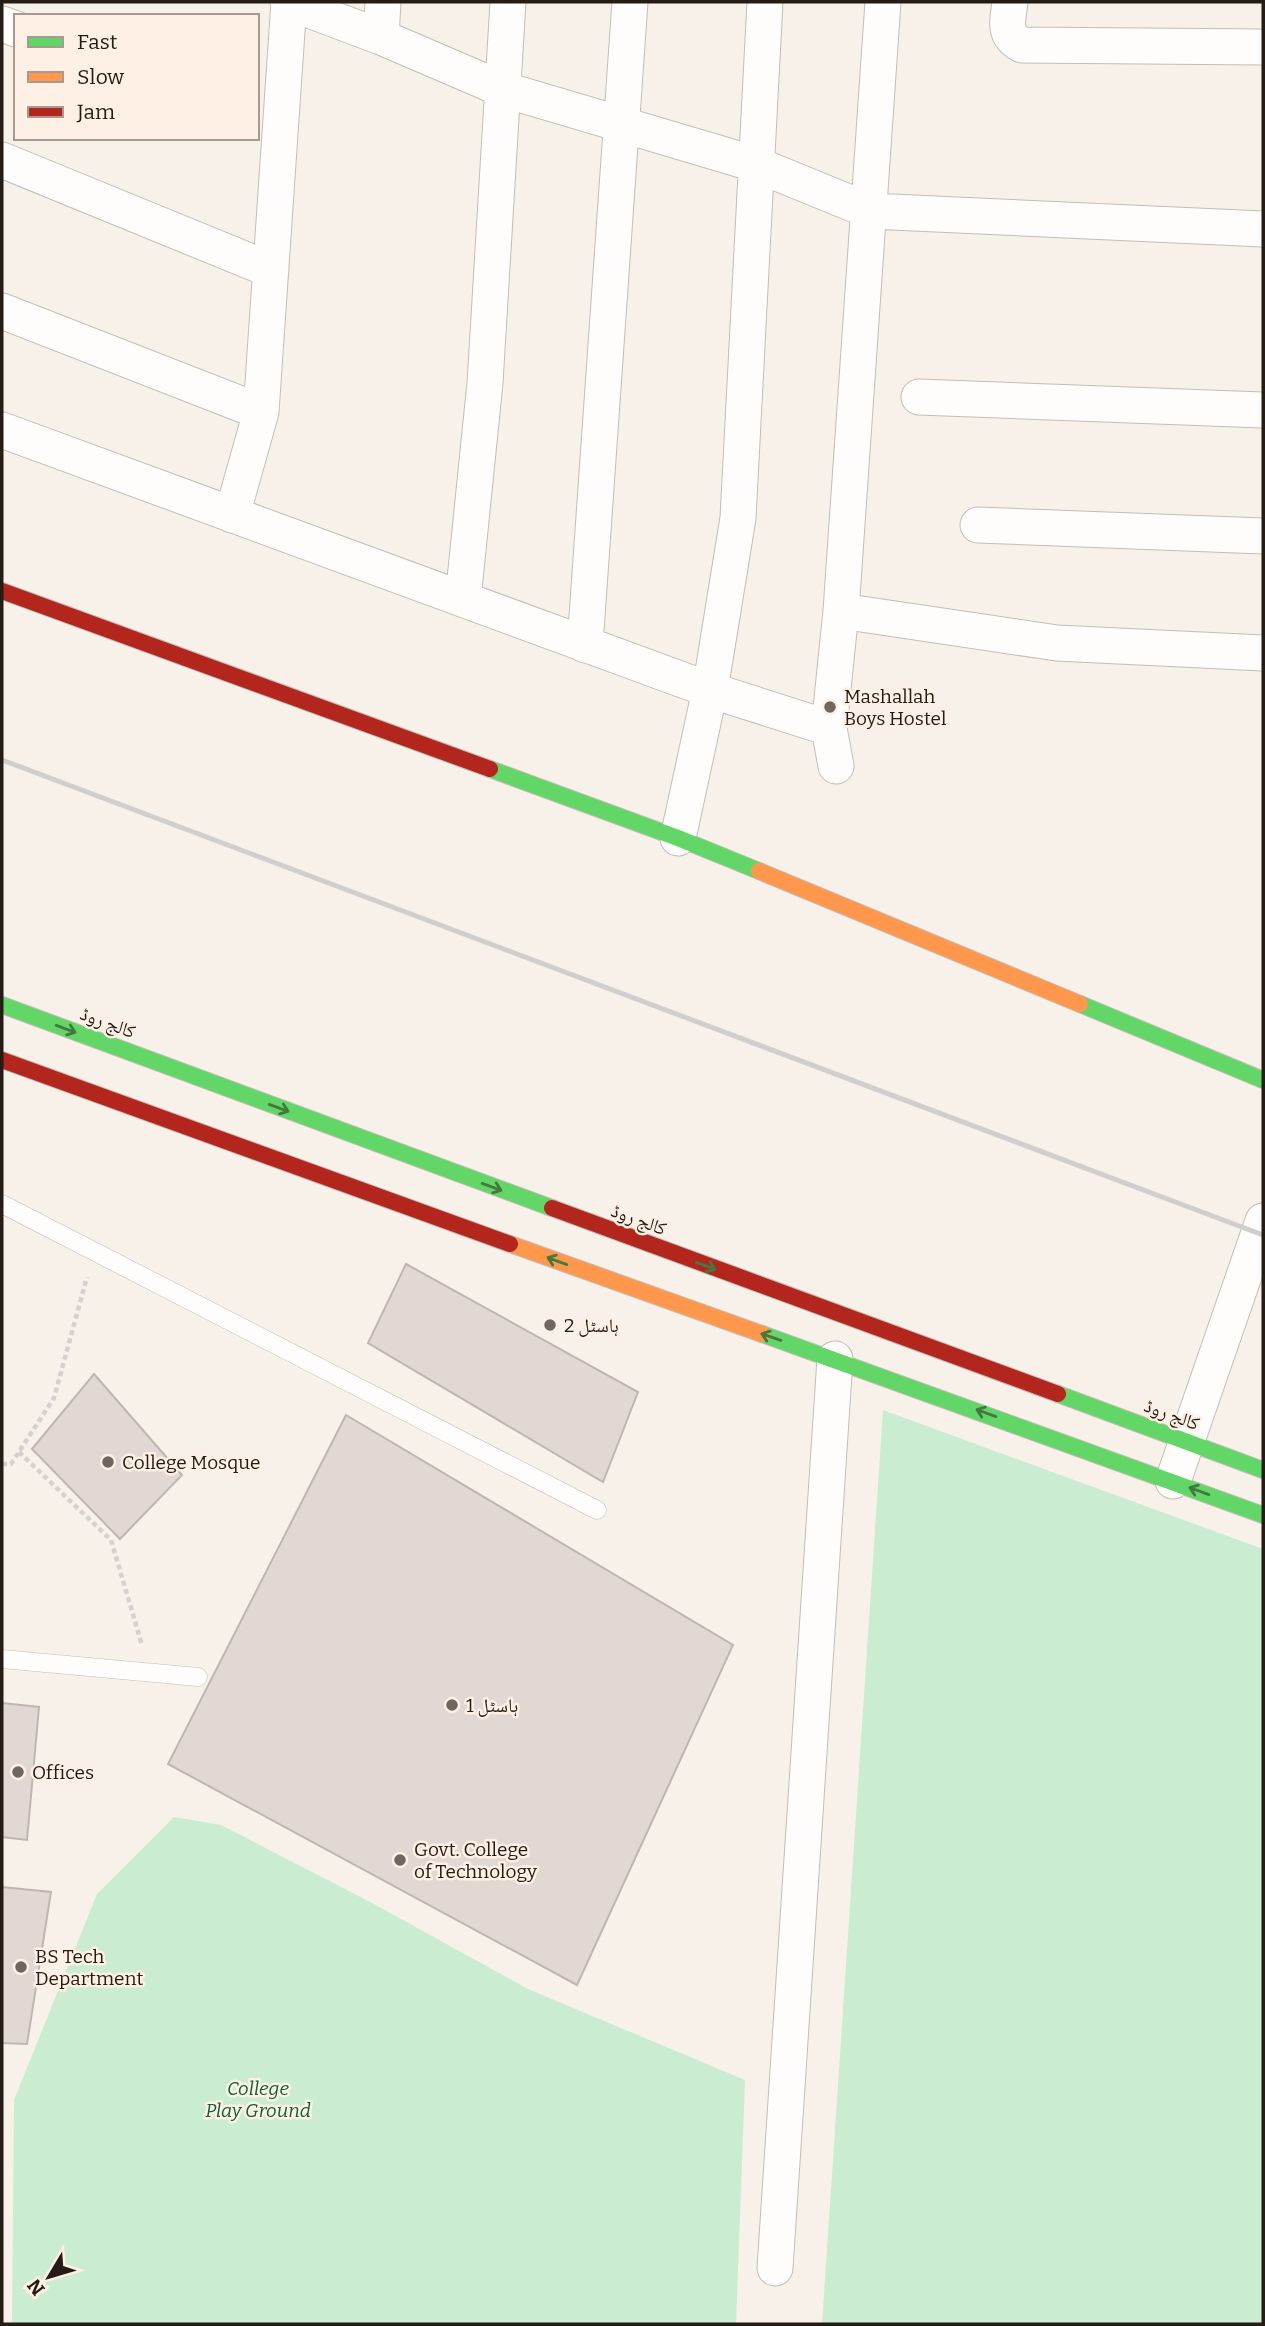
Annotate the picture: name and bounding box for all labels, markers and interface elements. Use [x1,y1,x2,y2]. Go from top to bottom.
legend [14,14,259,140]
text: Fast [77,29,118,55]
text: Slow [77,64,124,90]
text: Jam [76,99,115,125]
place label: Mashallah Boys Hostel [844,685,946,730]
marker: Mashallah Boys Hostel [822,699,838,715]
street label: کالج روڈ [77,1002,139,1044]
one-way arrow [54,1024,76,1036]
one-way arrow [268,1103,290,1115]
one-way arrow [481,1182,503,1194]
street label: کالج روڈ [608,1199,670,1241]
one-way arrow [546,1254,568,1266]
one-way arrow [694,1261,716,1274]
place label: ہاسٹل 2 [564,1314,619,1337]
marker: ہاسٹل 2 [542,1317,558,1333]
one-way arrow [760,1330,782,1343]
street label: کالج روڈ [1141,1394,1203,1436]
one-way arrow [975,1406,997,1418]
place label: College Mosque [122,1451,260,1474]
marker: College Mosque [100,1454,116,1470]
one-way arrow [1189,1484,1211,1496]
place label: ہاسٹل 1 [466,1694,518,1717]
marker: ہاسٹل 1 [444,1697,460,1713]
place label: Offices [32,1761,94,1784]
marker: Offices [10,1764,26,1780]
place label: Govt. College of Technology [414,1838,538,1883]
marker: Govt. College of Technology [392,1852,408,1868]
place label: BS Tech Department [35,1945,143,1990]
marker: BS Tech Department [13,1959,29,1975]
park label: College Play Ground [205,2077,311,2122]
north arrow [14,2242,84,2312]
text: N [22,2274,50,2300]

